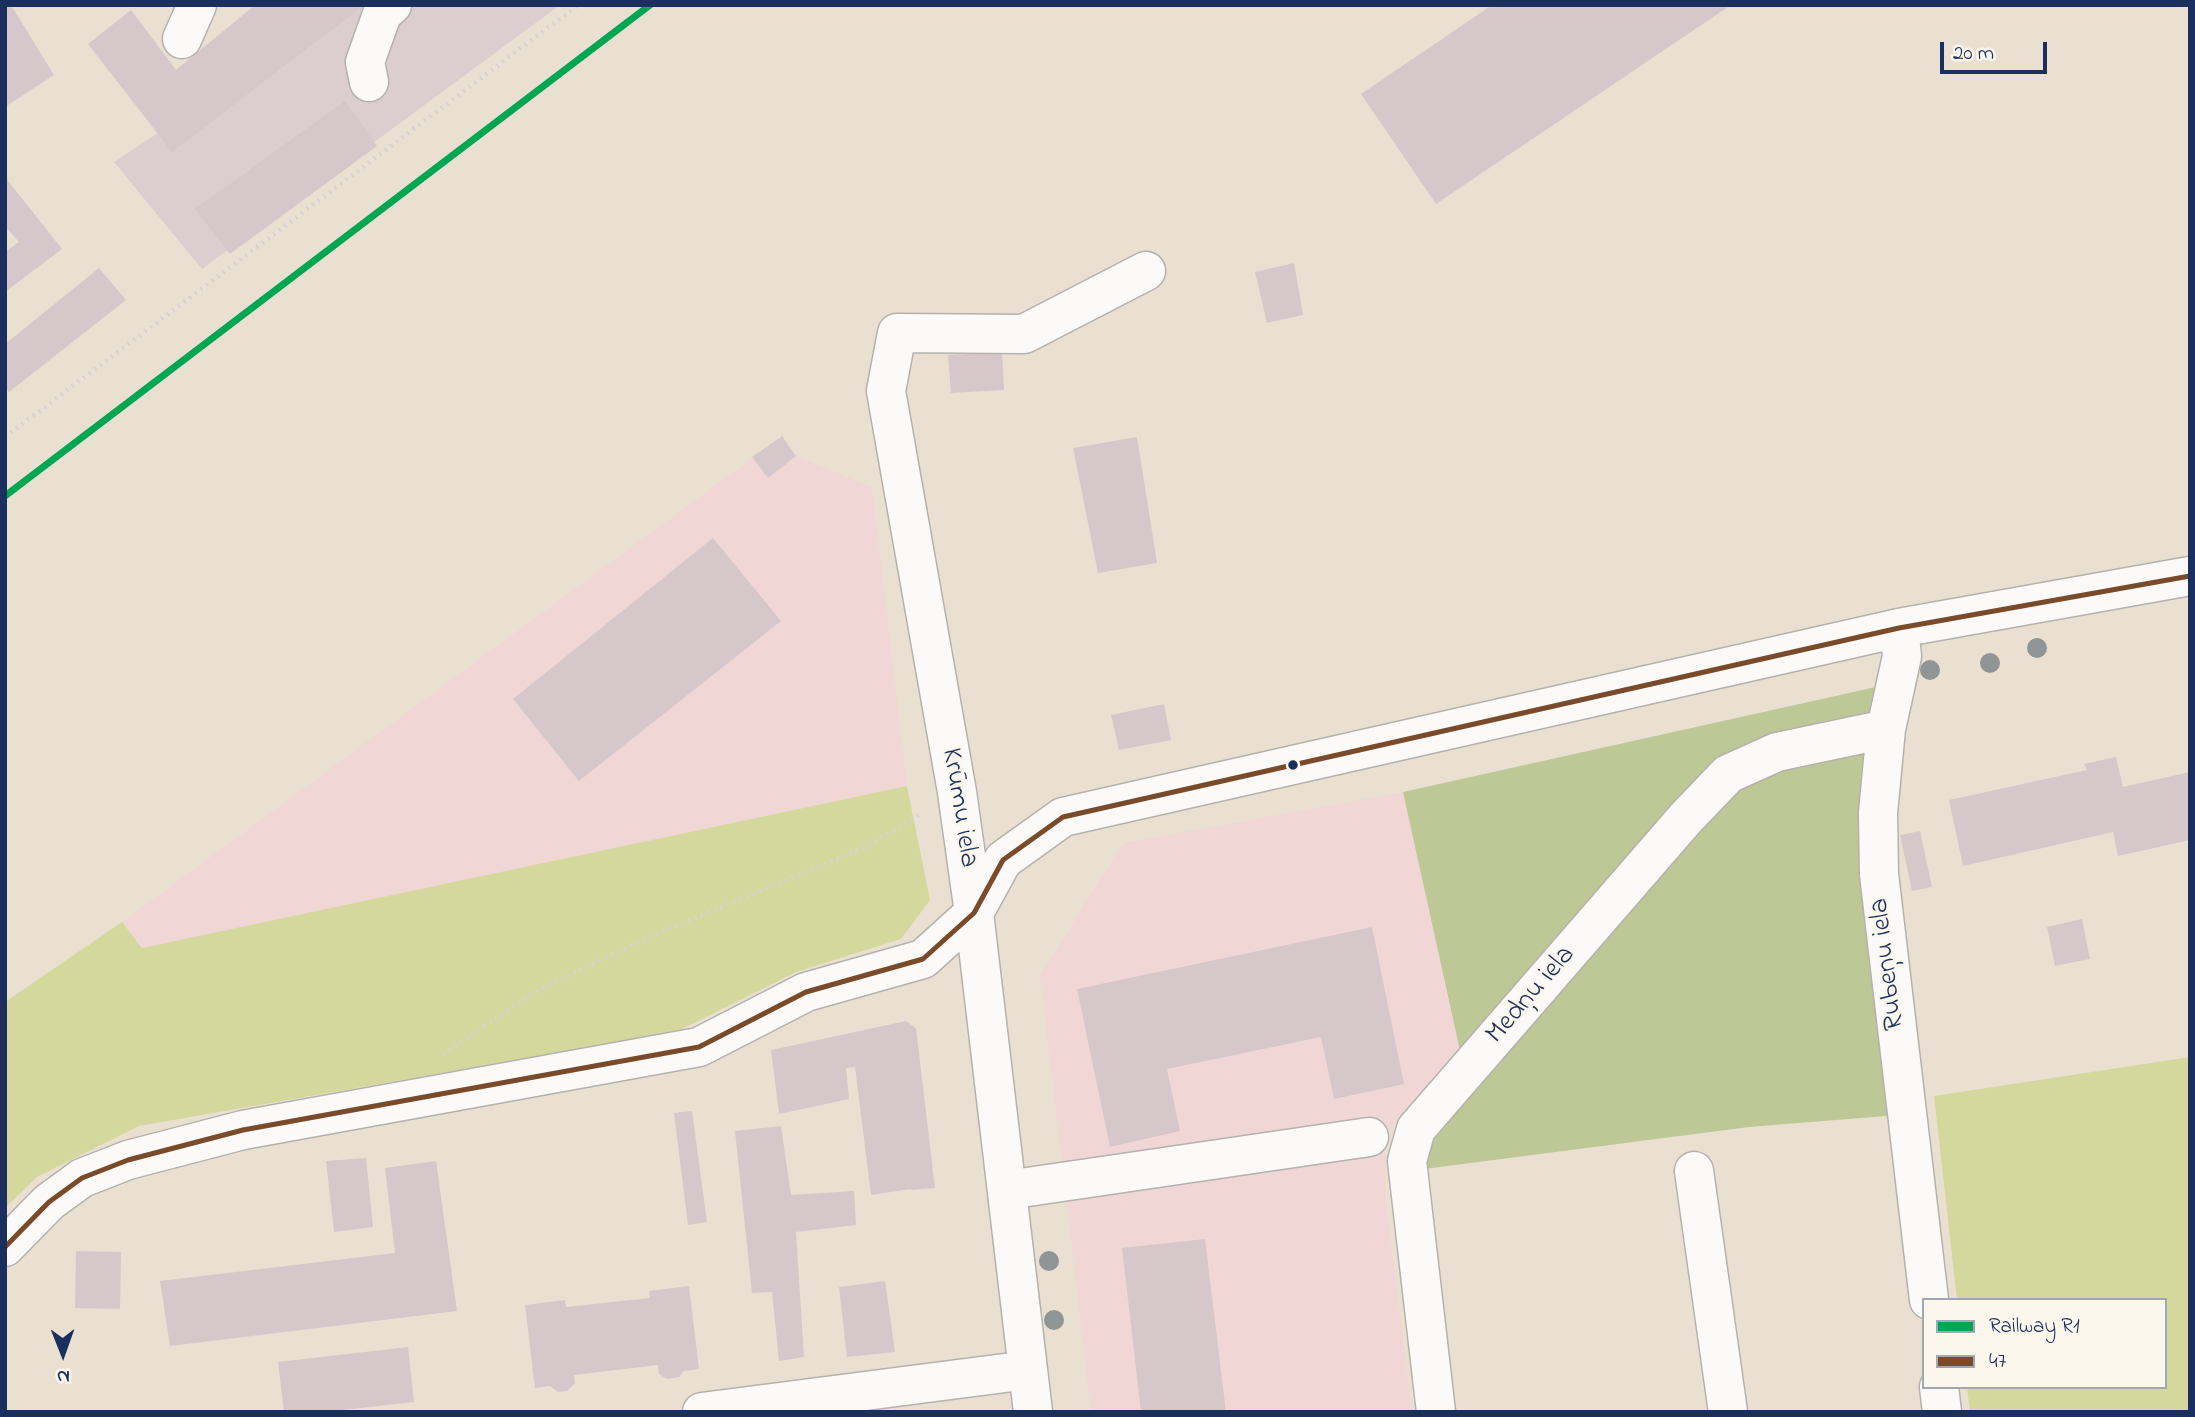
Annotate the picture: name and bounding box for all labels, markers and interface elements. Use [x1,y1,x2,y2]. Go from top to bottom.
scale bar [1943,28,2050,72]
text: 20 m [1953,39,1994,69]
street label: Krūmu iela [932,746,984,870]
unlabelled marker [1286,758,1300,772]
street label: Rubeņu iela [1864,896,1914,1032]
street label: Medņu iela [1480,940,1584,1052]
legend [1922,1298,2167,1389]
text: Railway R1 [1989,1312,2080,1342]
north arrow [28,1319,98,1389]
text: 47 [1989,1347,2006,1377]
text: N [57,1362,70,1389]

